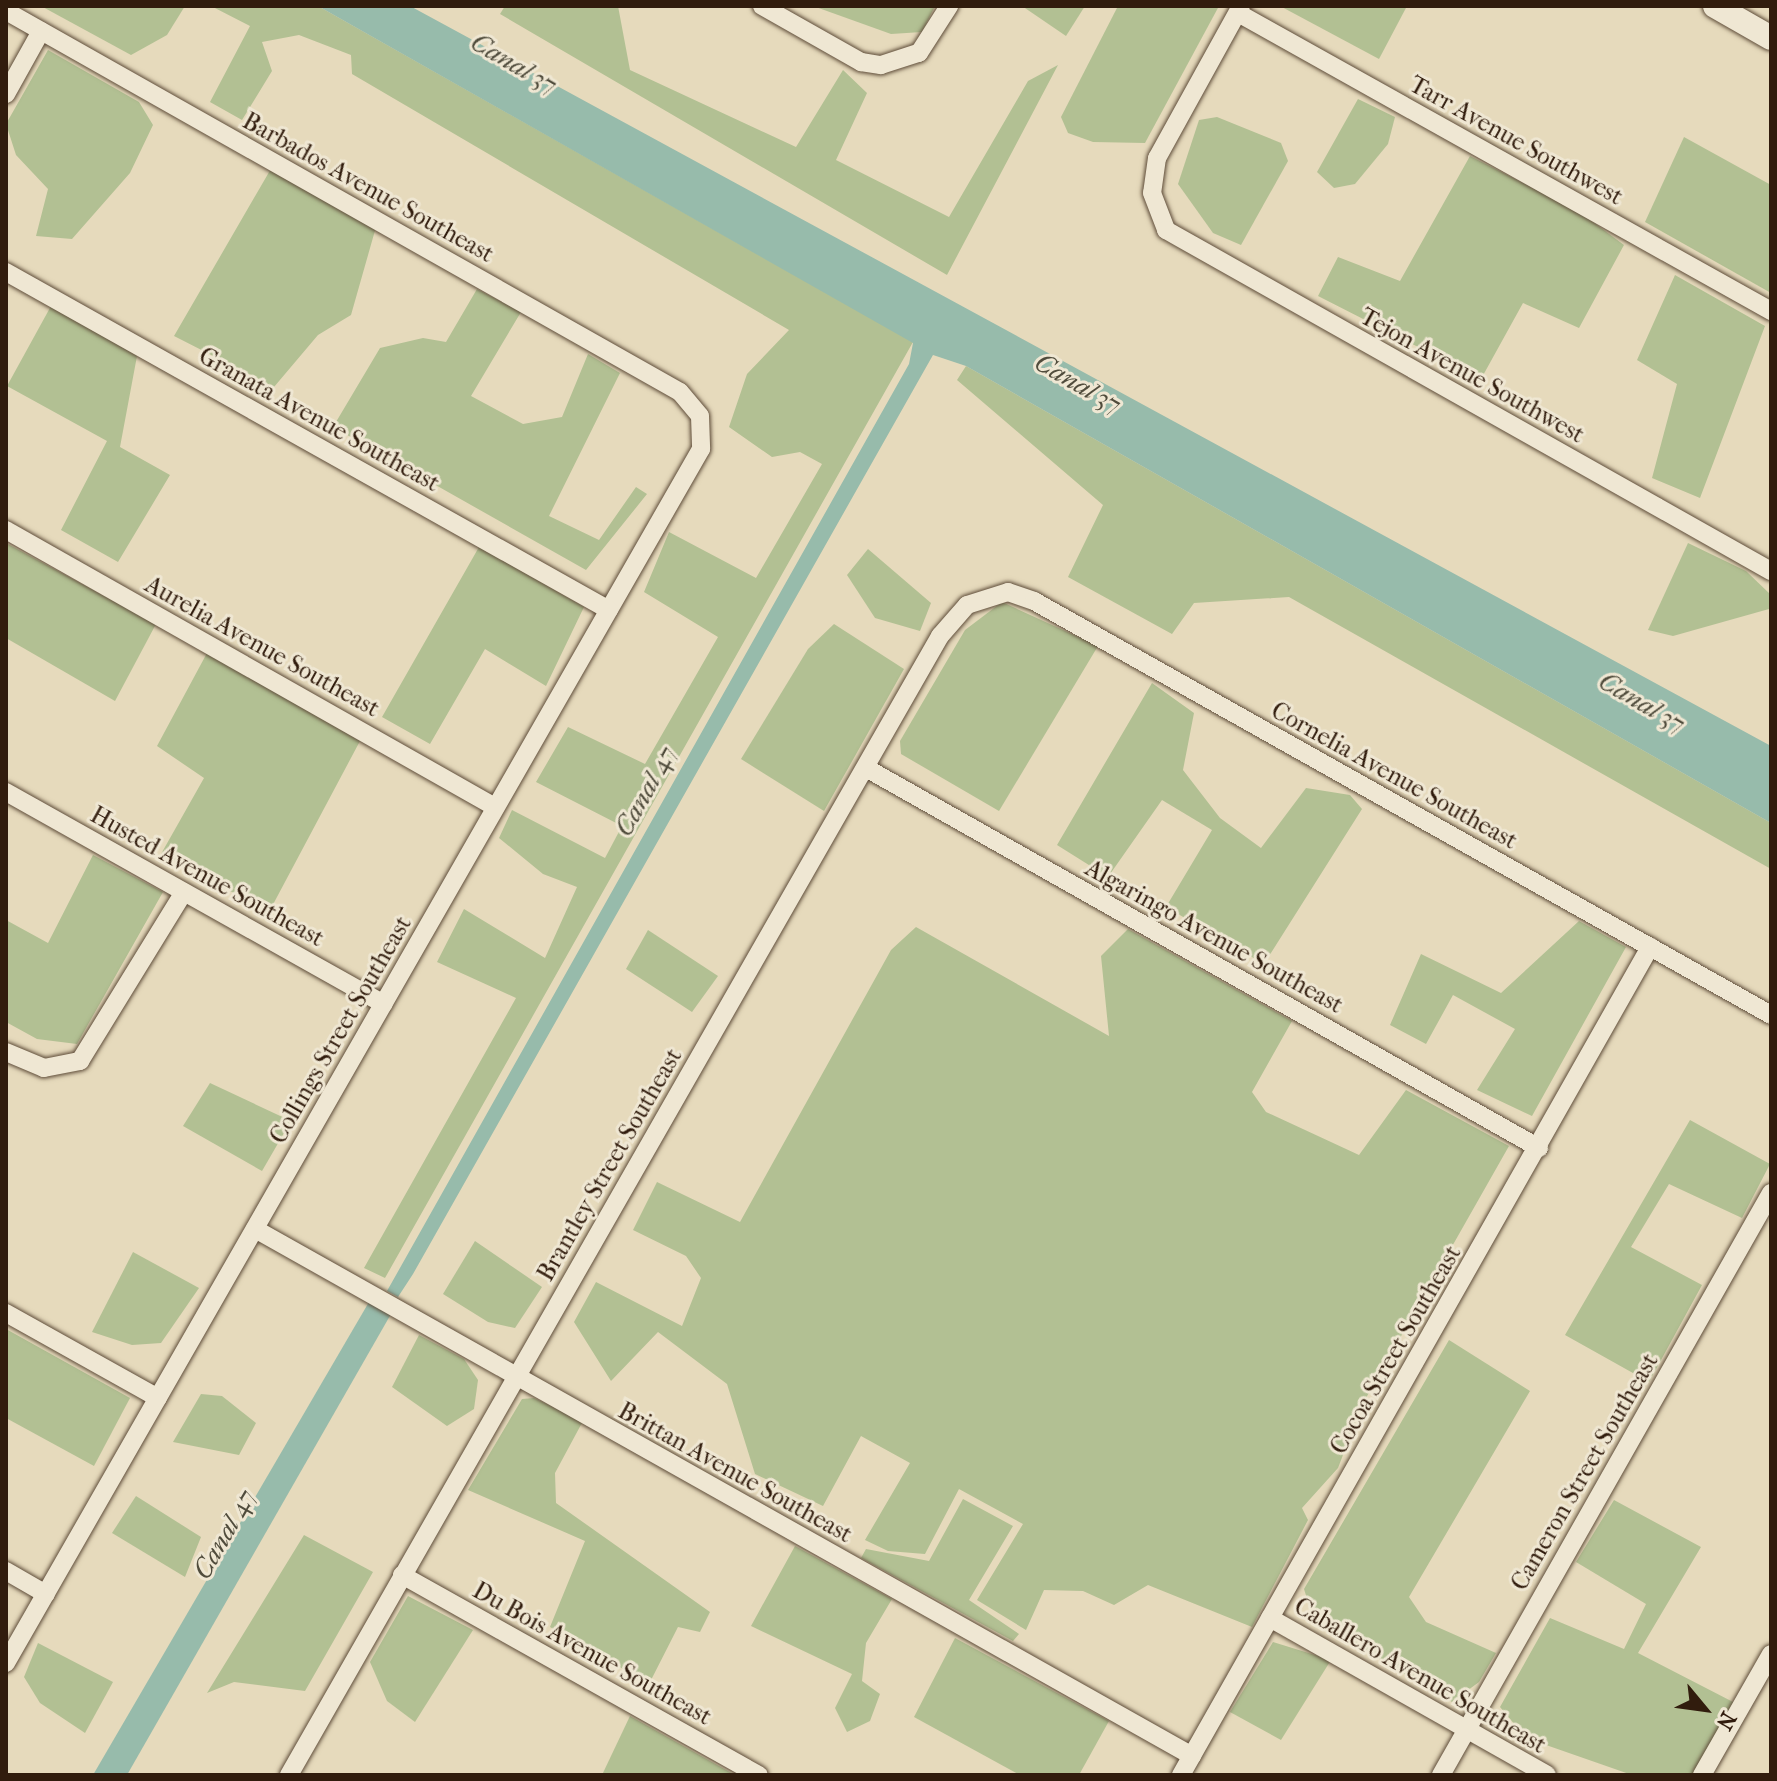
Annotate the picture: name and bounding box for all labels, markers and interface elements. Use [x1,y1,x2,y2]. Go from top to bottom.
water label: Canal 37 [465,27,563,101]
street label: Tarr Avenue Southwest [1404,70,1628,212]
street label: Barbados Avenue Southeast [237,107,499,269]
street label: Tejon Avenue Southwest [1355,302,1589,450]
street label: Granata Avenue Southeast [194,342,444,498]
water label: Canal 37 [1029,347,1127,421]
street label: Aurelia Avenue Southeast [140,571,384,723]
water label: Canal 37 [1593,666,1691,740]
street label: Cornelia Avenue Southeast [1266,696,1522,856]
water label: Canal 47 [608,740,684,842]
street label: Husted Avenue Southeast [85,801,329,953]
street label: Algaringo Avenue Southeast [1080,854,1348,1020]
street label: Collings Street Southeast [264,911,418,1149]
street label: Brantley Street Southeast [532,1044,688,1286]
street label: Cocoa Street Southeast [1325,1241,1467,1459]
street label: Cameron Street Southeast [1505,1348,1665,1596]
street label: Brittan Avenue Southeast [613,1397,857,1549]
water label: Canal 47 [187,1484,263,1584]
street label: Du Bois Avenue Southeast [468,1576,716,1732]
street label: Caballero Avenue Southeast [1289,1592,1551,1760]
north arrow [1665,1669,1745,1749]
text: N [1711,1707,1741,1734]

